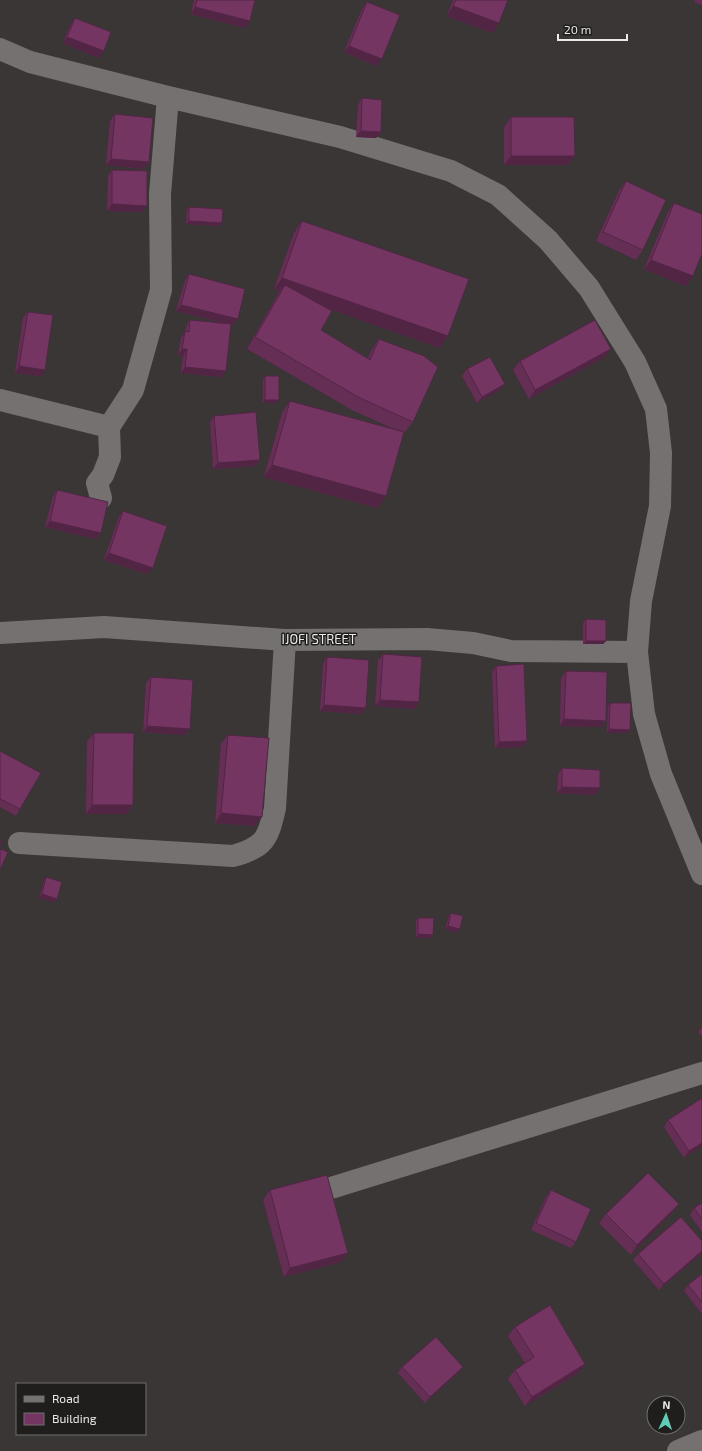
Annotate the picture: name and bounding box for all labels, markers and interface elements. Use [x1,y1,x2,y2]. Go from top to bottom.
scale bar [558,16,627,42]
text: 20 m [564,22,591,36]
street label: IJOFI STREET [282,631,357,647]
legend [16,1383,146,1435]
text: Road [52,1391,80,1405]
north arrow [646,1395,686,1435]
text: N [662,1398,671,1411]
text: Building [52,1411,97,1425]

